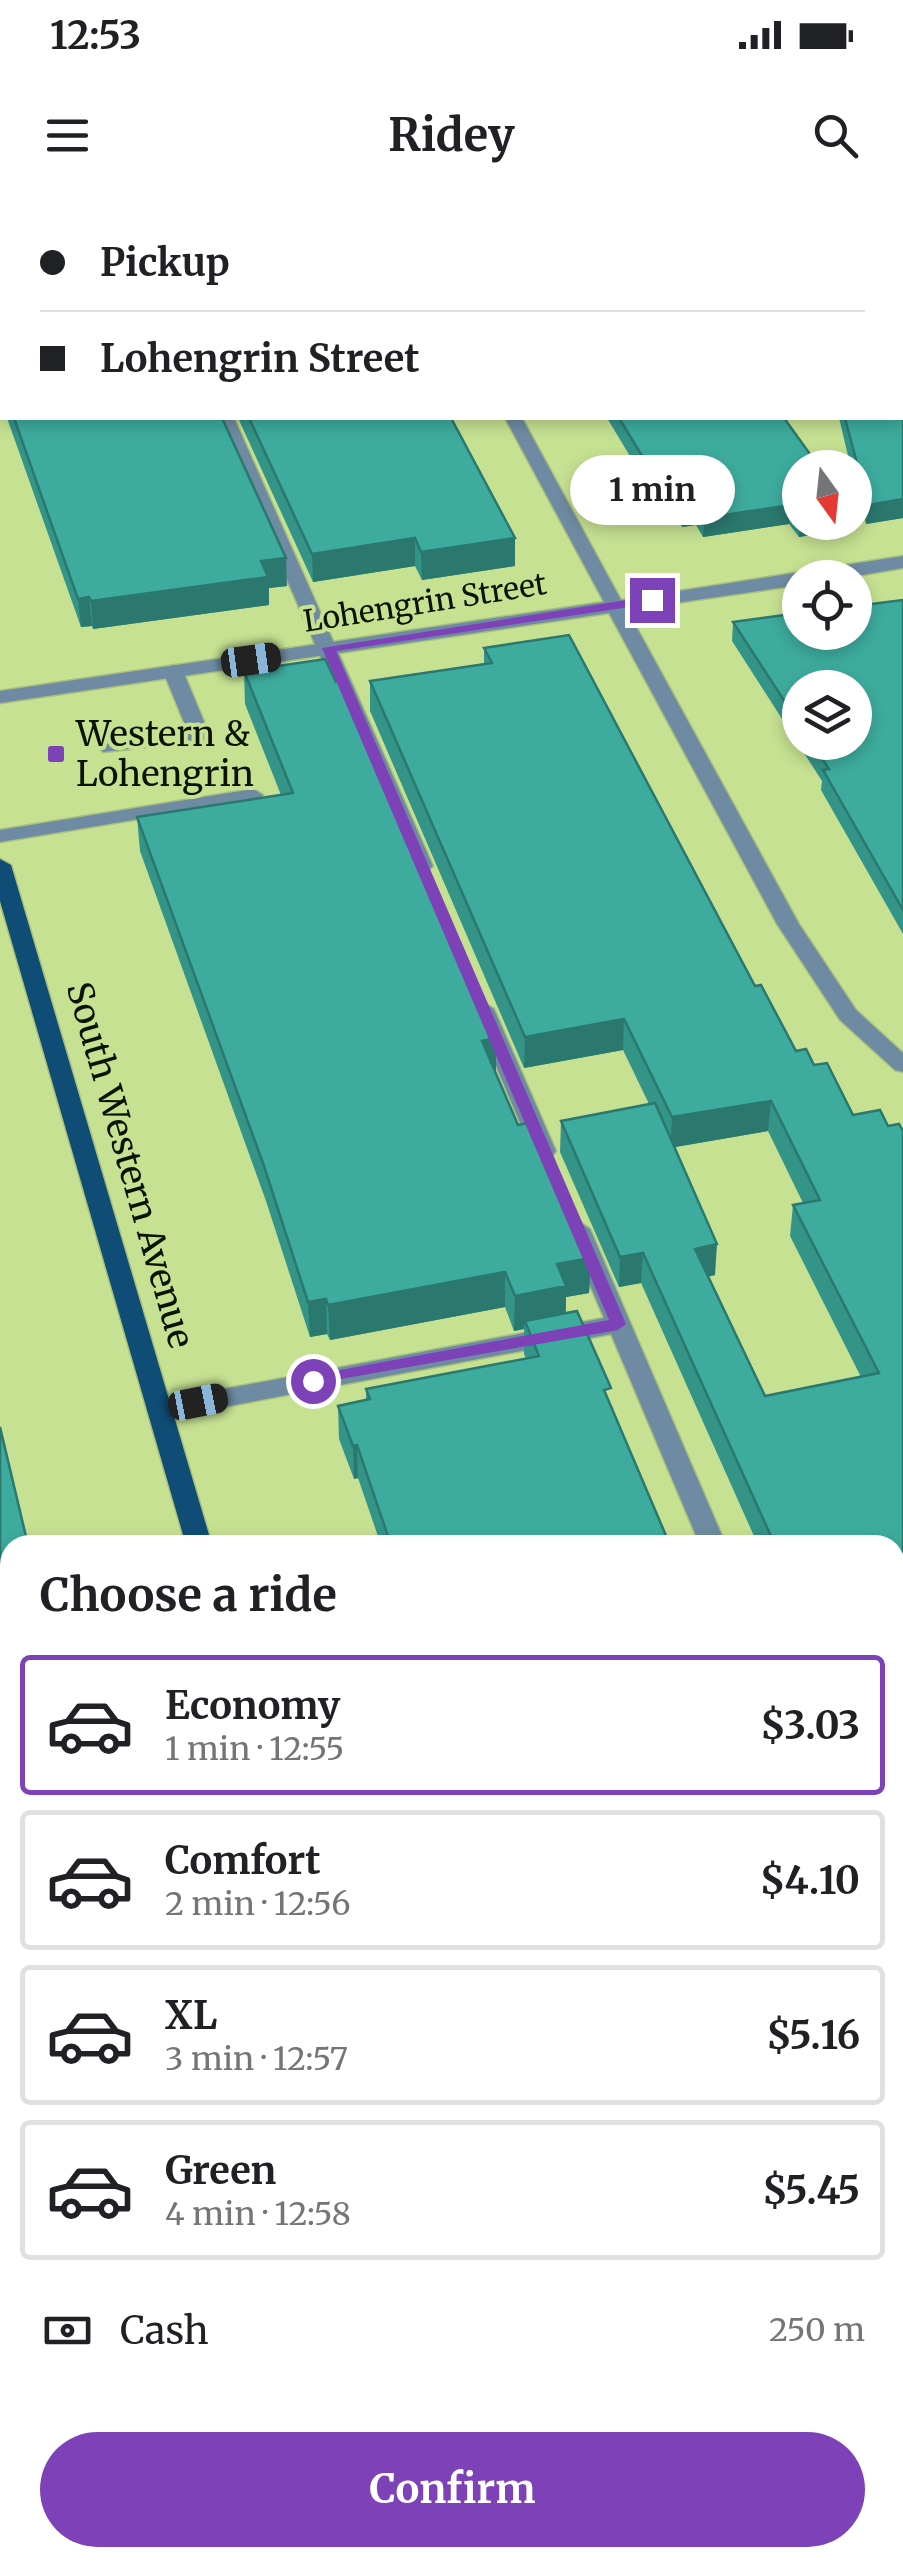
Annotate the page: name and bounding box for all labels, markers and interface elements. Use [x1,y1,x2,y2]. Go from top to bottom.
text: 12:53 [50,12,141,59]
text: Ridey [388,107,515,163]
icon: menu [40,108,95,163]
icon: search [808,108,863,163]
text: Pickup [100,239,230,286]
text: Lohengrin Street [100,335,420,382]
north arrow [782,450,872,540]
map controls [782,450,872,760]
callout: 1 min [570,455,734,525]
text: 1 min [609,470,696,510]
button: locate [782,560,872,650]
street label: Lohengrin Street [301,564,549,640]
route end [630,578,675,623]
car [219,641,283,679]
button: layers [782,670,872,760]
place label: Western & Lohengrin [75,712,254,796]
marker: Western & Lohengrin [45,743,67,765]
street label: South Western Avenue [57,977,203,1353]
route start [291,1359,336,1404]
car [166,1382,230,1422]
text: Choose a ride [40,1567,337,1623]
icon: car [45,1680,135,1770]
text: Economy [165,1682,340,1729]
text: $3.03 [760,1702,860,1749]
text: 1 min · 12:55 [165,1729,344,1769]
icon: car [45,1835,135,1925]
text: Comfort [165,1837,321,1884]
text: $4.10 [760,1857,860,1904]
text: 2 min · 12:56 [165,1884,351,1924]
icon: car [45,1990,135,2080]
text: XL [165,1992,217,2039]
text: $5.16 [766,2012,860,2059]
text: 3 min · 12:57 [165,2039,348,2079]
icon: car [45,2145,135,2235]
text: Green [165,2147,276,2194]
text: $5.45 [762,2167,860,2214]
text: 4 min · 12:58 [165,2194,351,2234]
icon: cash [40,2303,95,2358]
text: Cash [120,2307,209,2354]
text: 250 m [769,2310,865,2350]
button: Confirm [40,2432,865,2547]

